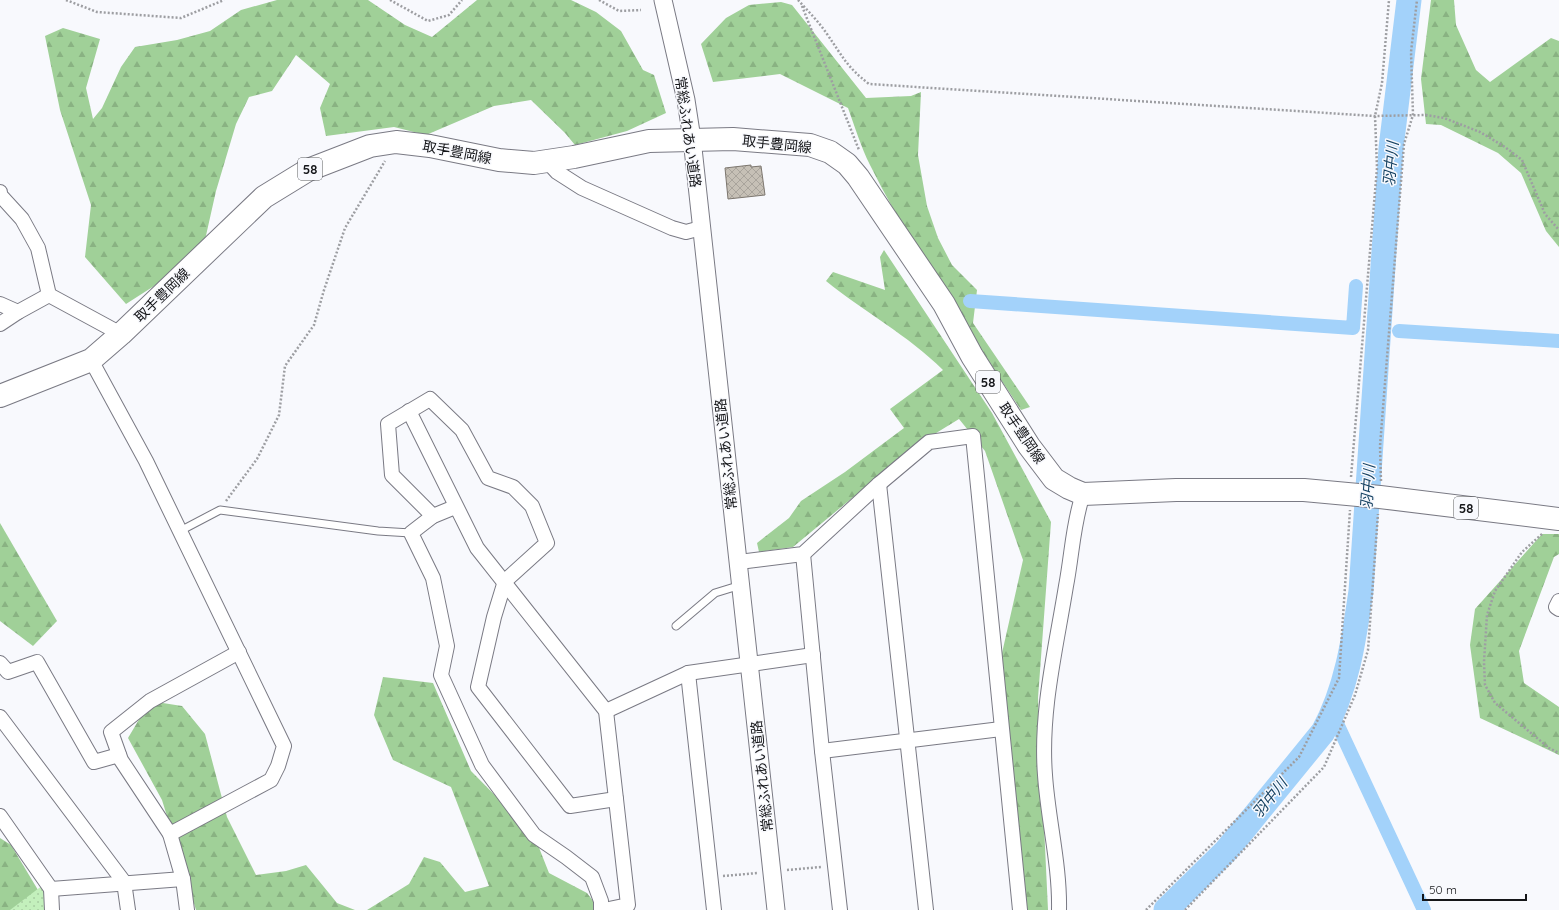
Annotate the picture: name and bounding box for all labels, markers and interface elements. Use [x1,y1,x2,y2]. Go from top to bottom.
street label: 常総ふれあい道路 [671,75,705,189]
street label: 取手豊岡線 [741,131,813,157]
street label: 取手豊岡線 [421,136,493,168]
water label: 羽中川 [1379,139,1402,187]
road number: 58 [298,158,322,180]
street label: 取手豊岡線 [131,264,193,326]
road number: 58 [976,371,1000,393]
street label: 常総ふれあい道路 [711,397,741,511]
street label: 取手豊岡線 [995,399,1049,467]
water label: 羽中川 [1356,462,1379,510]
road number: 58 [1454,497,1478,519]
street label: 常総ふれあい道路 [747,719,777,833]
water label: 羽中川 [1248,773,1292,821]
scale bar [1423,876,1526,902]
text: 50 m [1429,882,1457,897]

